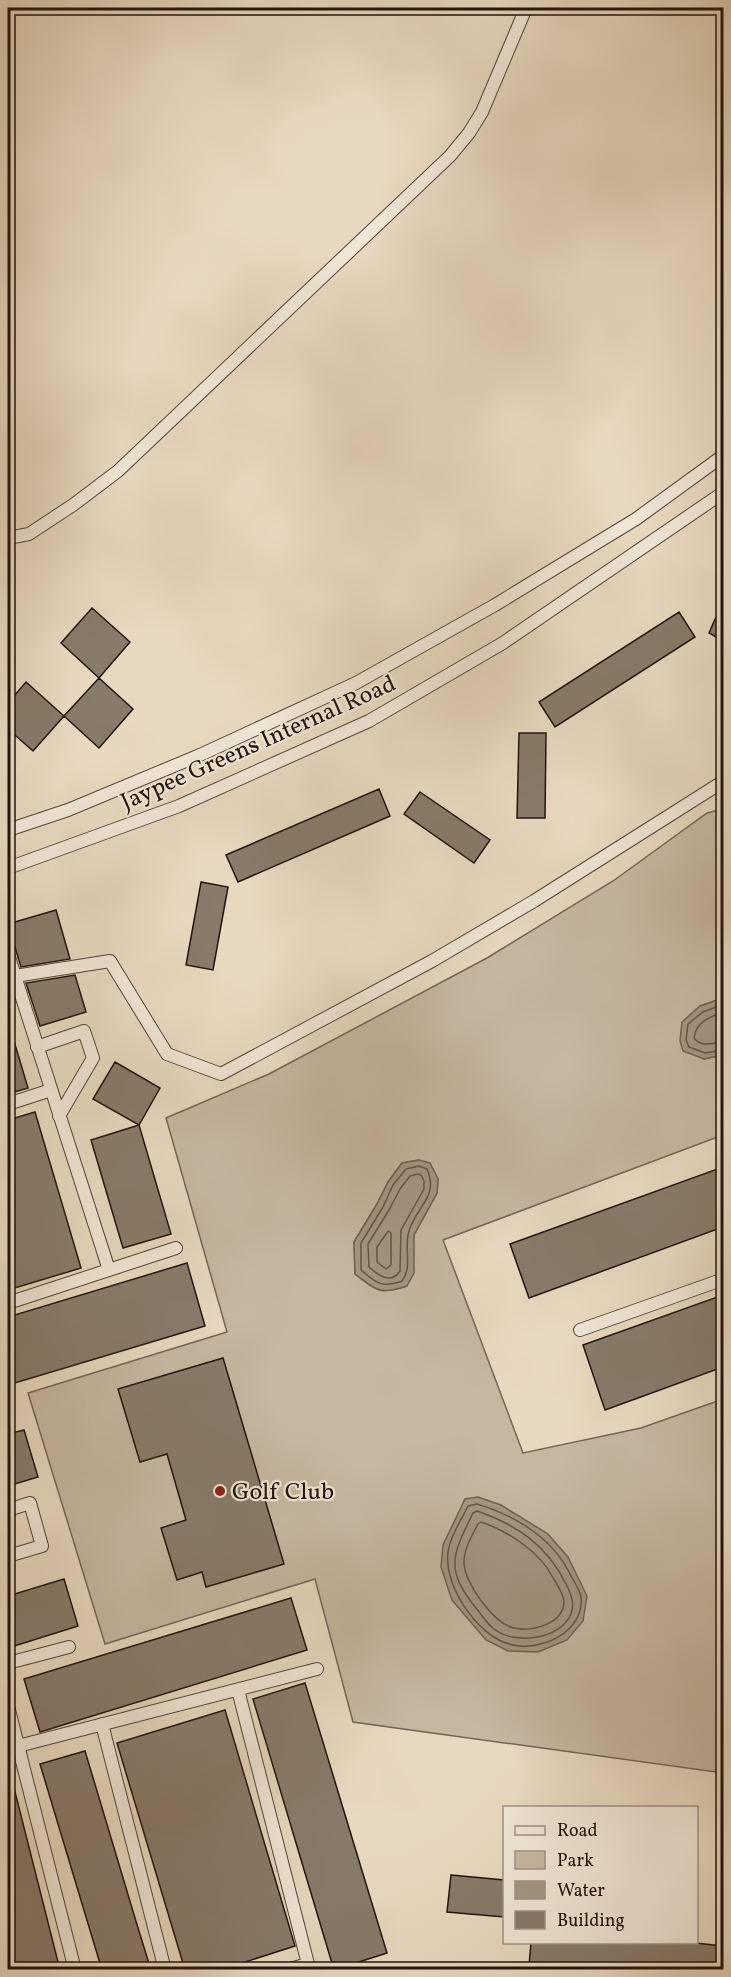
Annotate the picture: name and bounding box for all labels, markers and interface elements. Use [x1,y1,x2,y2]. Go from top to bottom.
street label: Jaypee Greens Internal Road [116,668,402,820]
place label: Golf Club [232,1476,334,1510]
marker: Golf Club [213,1484,227,1498]
legend [503,1806,698,1944]
text: Road [557,1819,598,1844]
text: Park [557,1849,594,1874]
text: Water [557,1879,605,1904]
text: Building [557,1909,625,1934]

